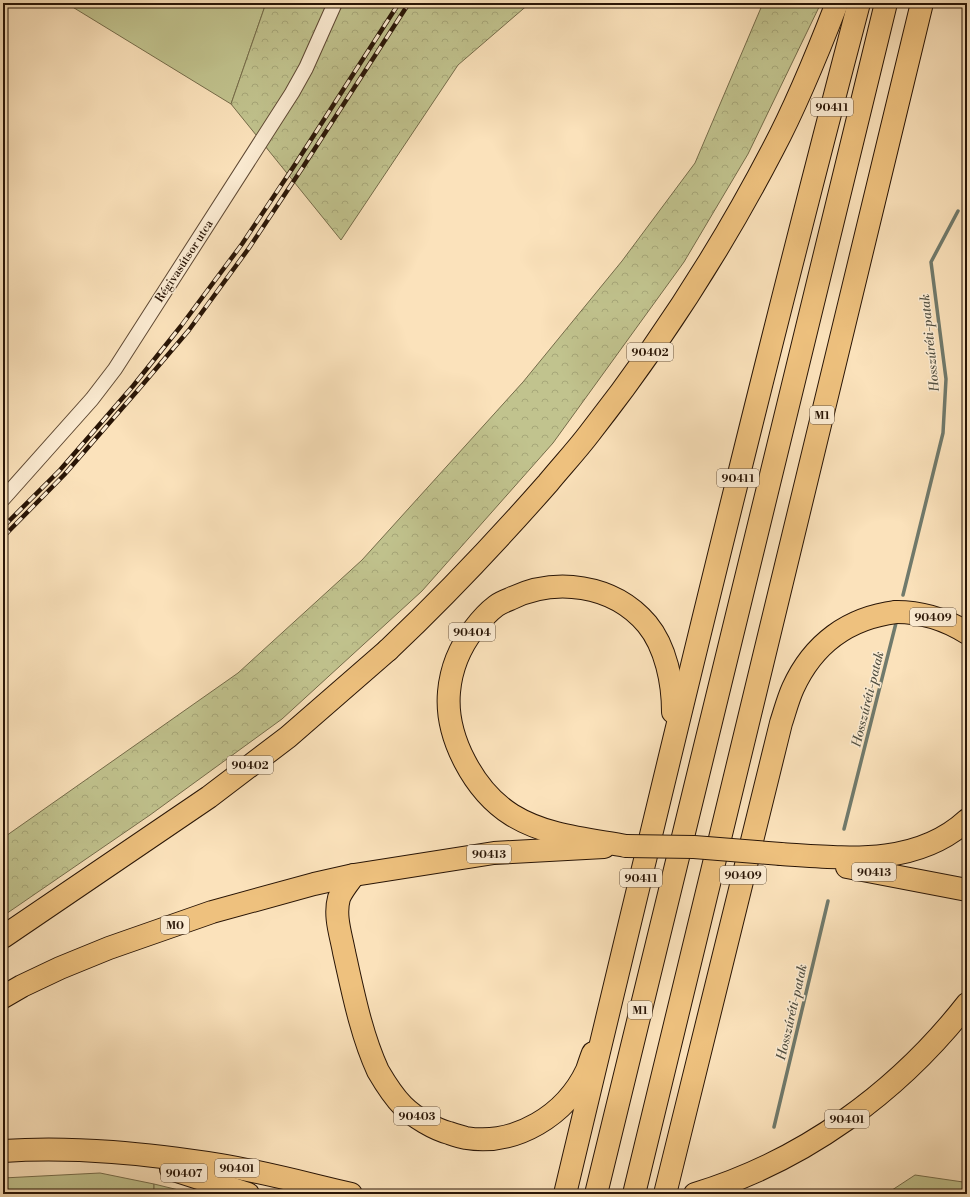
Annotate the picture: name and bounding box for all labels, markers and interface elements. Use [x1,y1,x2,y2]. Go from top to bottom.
road number: 90411 [811,98,853,116]
street label: Régivasútsor utca [152,216,217,305]
water label: Hosszúréti-patak [917,293,943,393]
road number: 90402 [627,343,673,361]
road number: M1 [810,406,834,424]
road number: 90411 [717,469,759,487]
road number: 90409 [910,608,956,626]
road number: 90404 [449,623,495,641]
water label: Hosszúréti-patak [848,650,888,750]
road number: 90402 [227,756,273,774]
road number: 90413 [467,845,511,863]
road number: 90413 [852,863,896,881]
road number: 90409 [720,866,766,884]
road number: 90411 [620,869,662,887]
road number: M0 [161,916,189,934]
water label: Hosszúréti-patak [773,962,811,1063]
road number: M1 [628,1001,652,1019]
road number: 90403 [394,1107,440,1125]
road number: 90401 [825,1110,869,1128]
road number: 90401 [215,1159,259,1177]
road number: 90407 [161,1164,207,1182]

